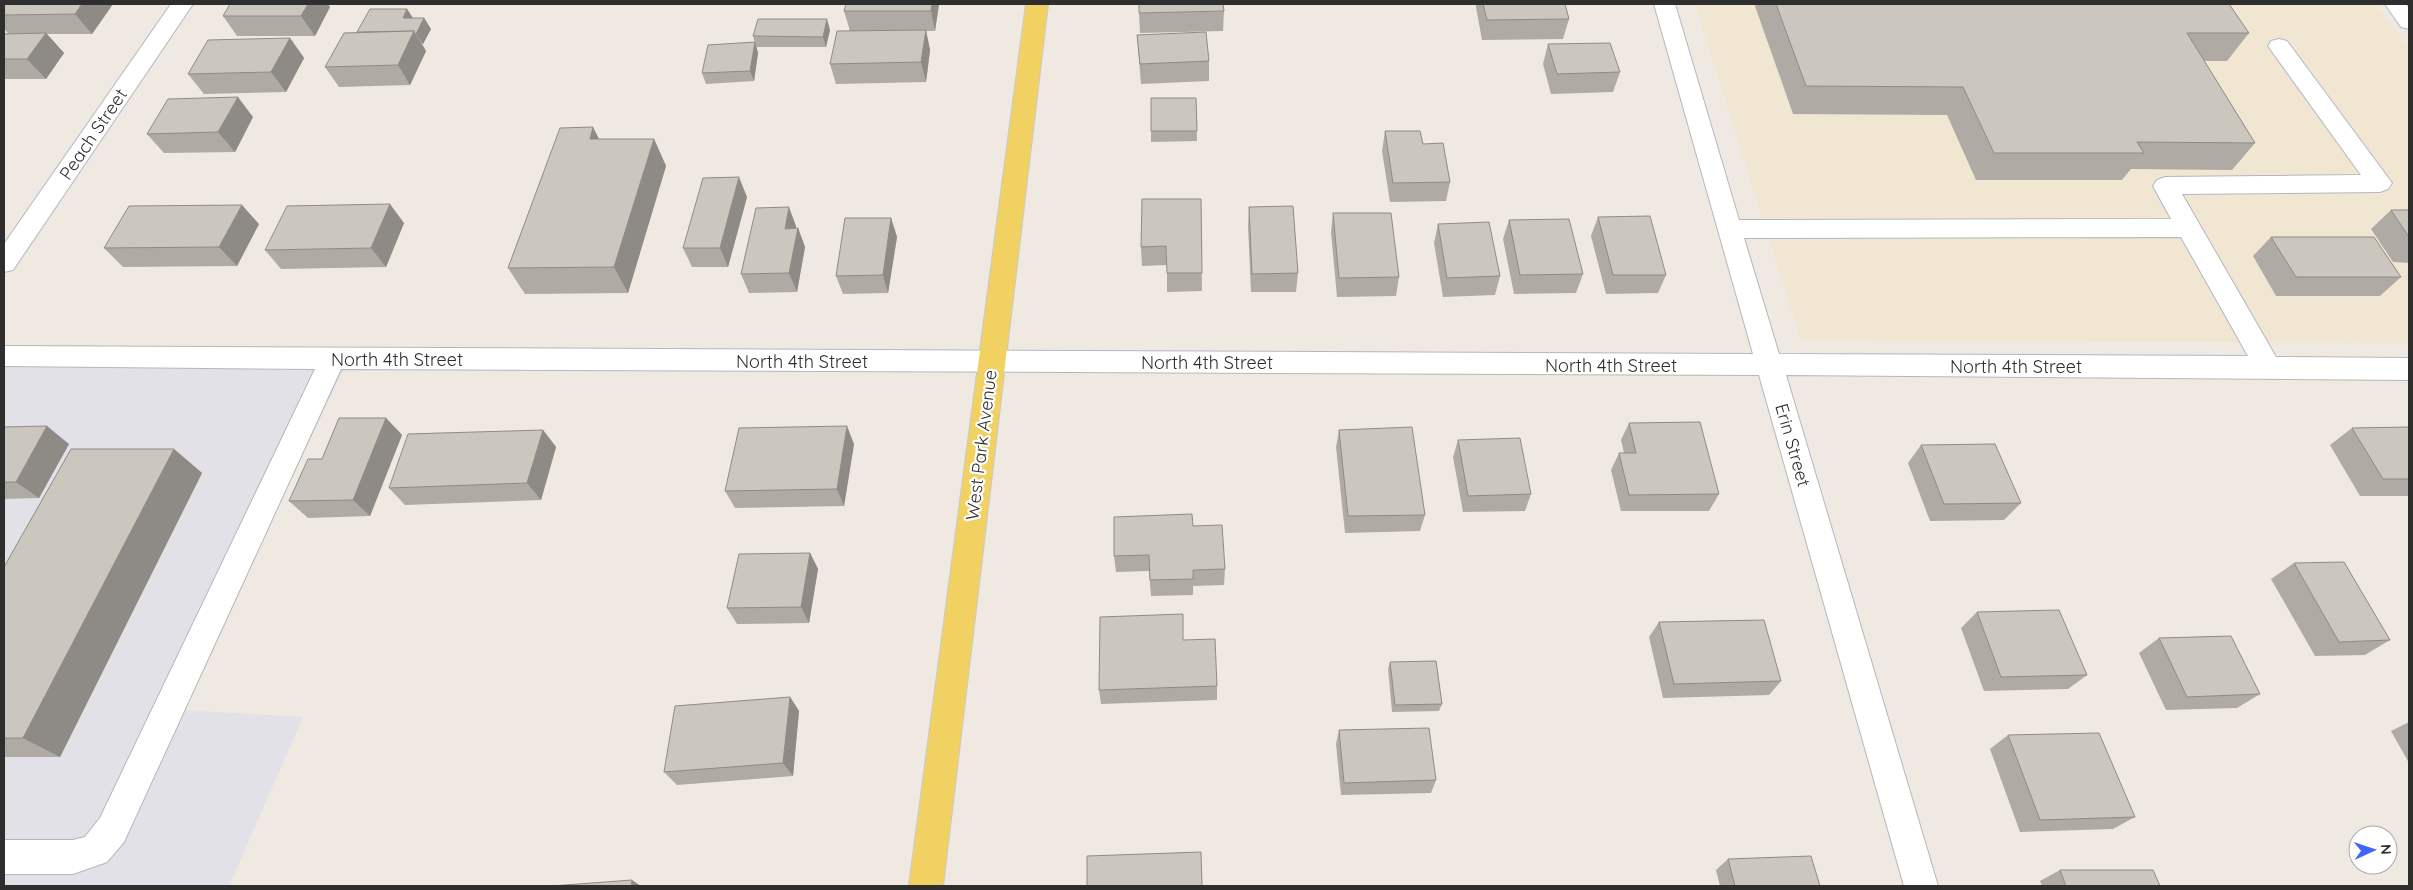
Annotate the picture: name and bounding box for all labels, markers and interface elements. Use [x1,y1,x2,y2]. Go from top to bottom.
street label: Peach Street [54,84,132,184]
street label: North 4th Street [331,348,463,371]
street label: North 4th Street [736,350,868,373]
street label: North 4th Street [1141,351,1273,374]
street label: North 4th Street [1545,354,1677,377]
street label: North 4th Street [1950,355,2082,378]
street label: West Park Avenue [960,368,1002,522]
street label: Erin Street [1770,401,1816,489]
north arrow [2348,825,2398,875]
text: N [2377,844,2395,855]

